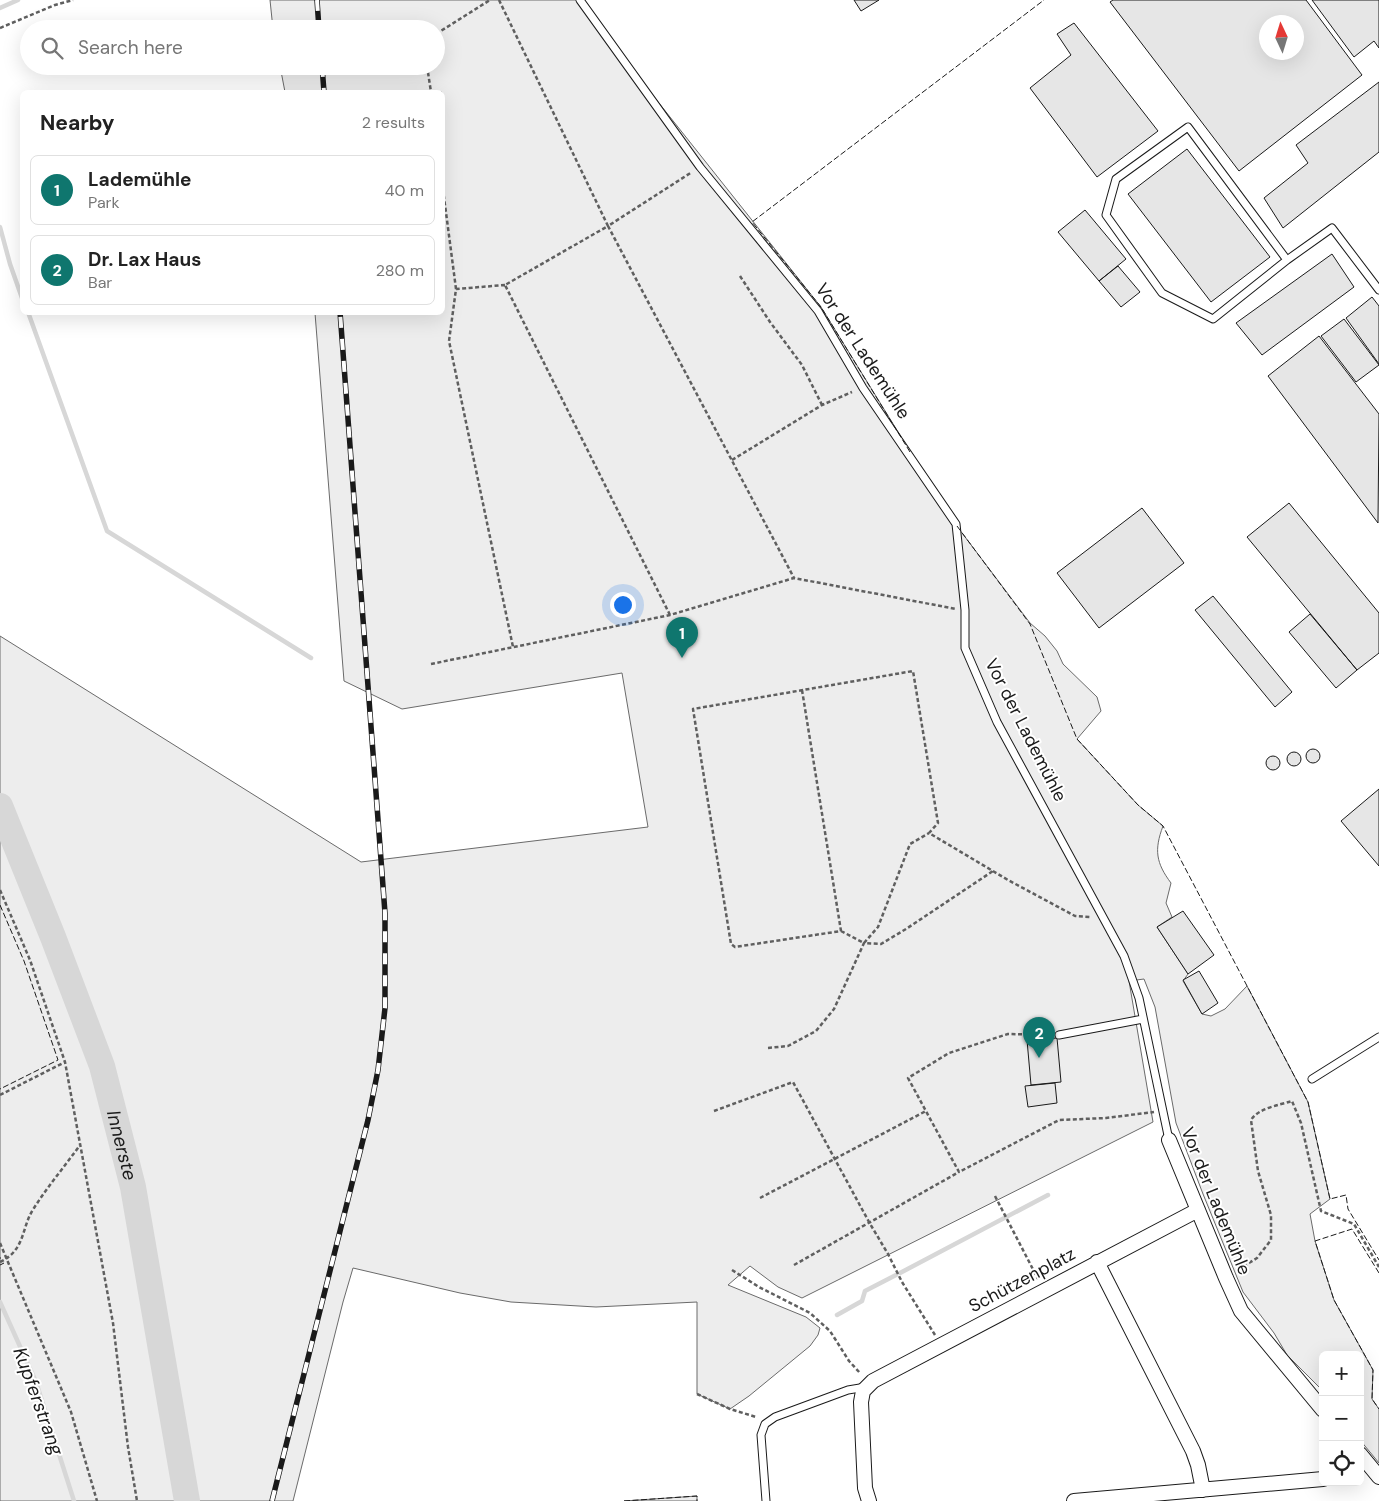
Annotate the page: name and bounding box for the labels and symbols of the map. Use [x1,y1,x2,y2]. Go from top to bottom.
north arrow [1259,15,1304,60]
street label: Vor der Lademühle [810,278,916,424]
your location [610,592,636,618]
pin: 1 [666,617,698,658]
street label: Vor der Lademühle [980,654,1072,806]
pin: 2 [1023,1017,1055,1058]
water label: Innerste [101,1108,143,1183]
street label: Vor der Lademühle [1175,1123,1257,1279]
street label: Schützenplatz [965,1242,1079,1318]
water label: Kupferstrang [7,1344,70,1459]

